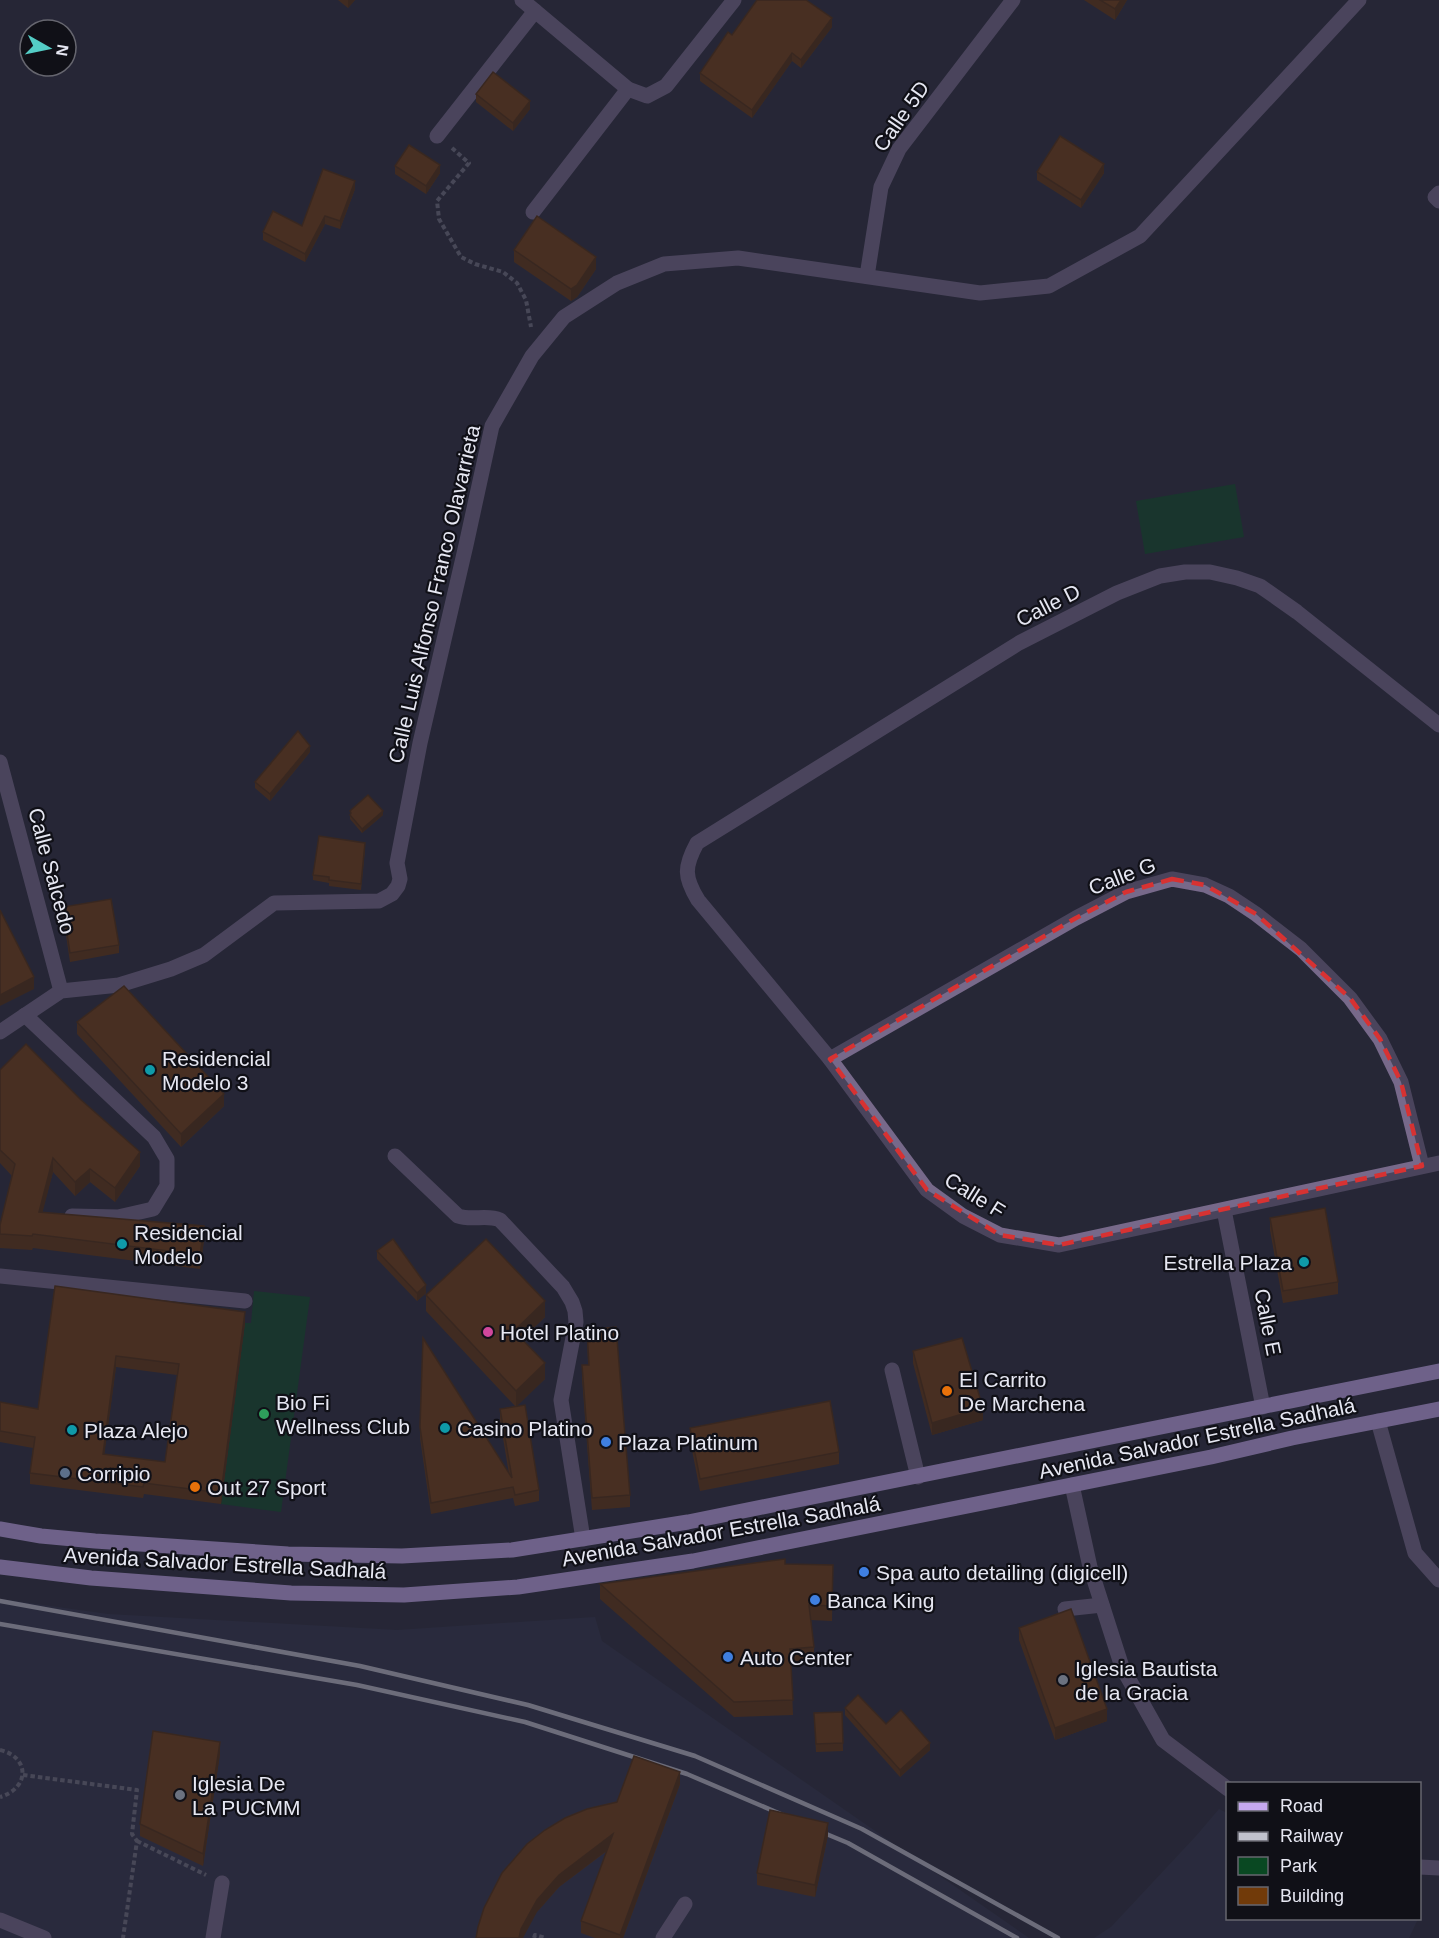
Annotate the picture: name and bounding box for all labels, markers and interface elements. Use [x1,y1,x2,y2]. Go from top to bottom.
north arrow [18,18,78,78]
text: N [53,43,72,57]
street label: Calle 5D [868,76,934,156]
street label: Calle Luis Alfonso Franco Olavarrieta [384,422,484,765]
street label: Calle D [1012,579,1084,631]
street label: Calle Salcedo [24,805,80,937]
street label: Calle G [1085,853,1159,899]
place label: Residencial Modelo 3 [162,1047,271,1094]
marker: Residencial Modelo 3 [143,1063,157,1077]
street label: Calle F [941,1168,1009,1222]
place label: Residencial Modelo [134,1221,243,1268]
marker: Residencial Modelo [115,1237,129,1251]
place label: Estrella Plaza [1164,1251,1292,1274]
marker: Estrella Plaza [1297,1255,1311,1269]
street label: Calle E [1250,1287,1286,1357]
place label: Hotel Platino [500,1321,619,1344]
marker: Hotel Platino [481,1325,495,1339]
place label: El Carrito De Marchena [959,1368,1085,1415]
marker: El Carrito De Marchena [940,1384,954,1398]
place label: Bio Fi Wellness Club [276,1391,410,1438]
street label: Avenida Salvador Estrella Sadhalá [1037,1393,1358,1483]
marker: Bio Fi Wellness Club [257,1407,271,1421]
place label: Casino Platino [457,1417,592,1440]
place label: Plaza Alejo [84,1419,188,1442]
marker: Casino Platino [438,1421,452,1435]
marker: Plaza Alejo [65,1423,79,1437]
place label: Plaza Platinum [618,1431,758,1454]
marker: Plaza Platinum [599,1435,613,1449]
place label: Corripio [77,1462,151,1485]
marker: Corripio [58,1466,72,1480]
place label: Out 27 Sport [207,1476,326,1499]
marker: Out 27 Sport [188,1480,202,1494]
street label: Avenida Salvador Estrella Sadhalá [560,1492,882,1570]
street label: Avenida Salvador Estrella Sadhalá [63,1543,387,1583]
place label: Spa auto detailing (digicell) [876,1561,1128,1584]
marker: Spa auto detailing (digicell) [857,1565,871,1579]
place label: Banca King [827,1589,934,1612]
marker: Banca King [808,1593,822,1607]
place label: Auto Center [740,1646,852,1669]
marker: Auto Center [721,1650,735,1664]
place label: Iglesia Bautista de la Gracia [1075,1657,1218,1704]
marker: Iglesia Bautista de la Gracia [1056,1673,1070,1687]
place label: Iglesia De La PUCMM [192,1772,301,1819]
legend [1226,1782,1421,1920]
marker: Iglesia De La PUCMM [173,1788,187,1802]
text: Road [1280,1796,1323,1816]
text: Railway [1280,1826,1343,1846]
text: Park [1280,1856,1318,1876]
text: Building [1280,1886,1344,1906]

